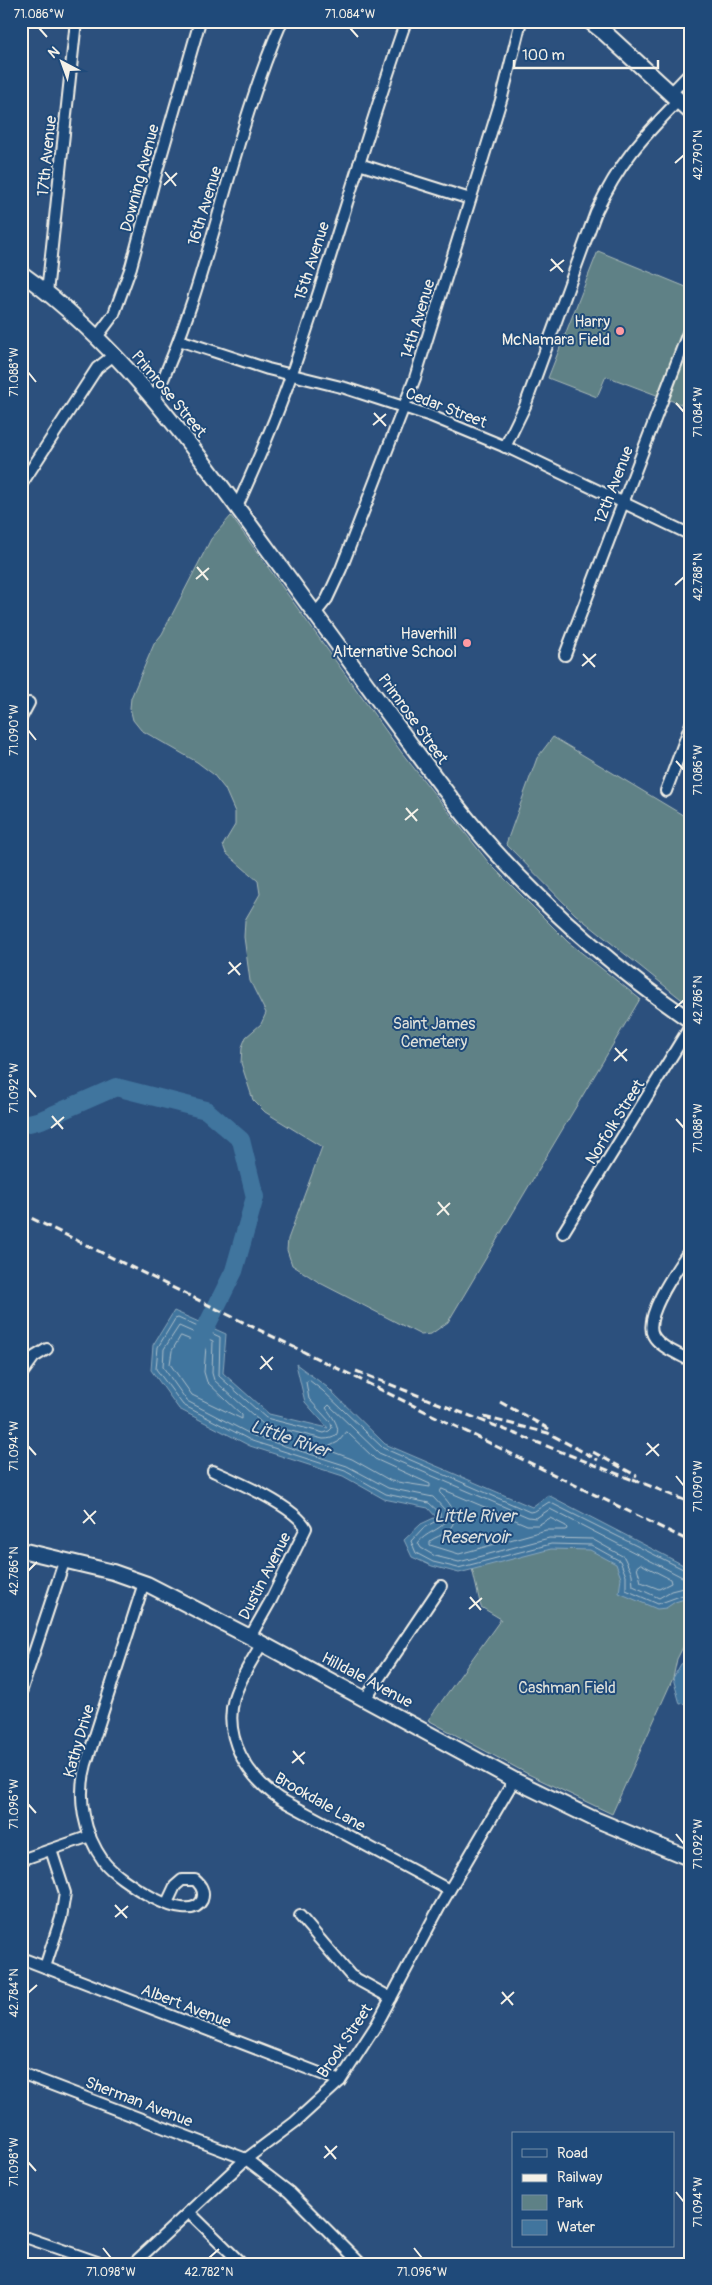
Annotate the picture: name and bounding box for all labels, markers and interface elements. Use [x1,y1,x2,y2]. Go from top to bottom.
text: 71.086°W [14,7,64,22]
text: 71.084°W [325,7,375,22]
north arrow [38,38,88,88]
scale bar [514,38,658,70]
text: N [45,43,63,62]
text: 100 m [522,46,565,65]
street label: 17th Avenue [33,114,61,197]
street label: Downing Avenue [116,122,164,234]
text: 42.790°N [691,130,706,180]
street label: 16th Avenue [183,164,227,248]
street label: 15th Avenue [290,219,334,303]
street label: 14th Avenue [396,277,440,361]
place label: Harry McNamara Field [502,312,610,350]
marker: Harry McNamara Field [614,325,626,337]
text: 71.088°W [7,347,22,397]
street label: Primrose Street [127,347,211,442]
street label: Cedar Street [402,383,490,433]
text: 71.084°W [691,387,706,437]
street label: 12th Avenue [590,443,638,527]
text: 42.788°N [691,553,706,601]
place label: Haverhill Alternative School [332,624,457,662]
marker: Haverhill Alternative School [461,637,473,649]
street label: Primrose Street [374,670,453,769]
text: 71.090°W [7,704,22,756]
text: 71.086°W [691,745,706,795]
text: 42.786°N [691,975,706,1025]
park label: Saint James Cemetery [393,1014,475,1052]
text: 71.092°W [7,1063,22,1113]
street label: Norfolk Street [581,1075,649,1168]
text: 71.088°W [691,1103,706,1153]
water label: Little River [247,1415,335,1464]
text: 71.094°W [7,1421,22,1471]
text: 71.090°W [691,1460,706,1512]
water label: Little River Reservoir [434,1505,519,1549]
street label: Dustin Avenue [234,1529,296,1623]
text: 42.786°N [7,1546,22,1596]
street label: Hilldale Avenue [318,1648,416,1712]
park label: Cashman Field [518,1678,616,1698]
street label: Kathy Drive [59,1702,99,1780]
street label: Brookdale Lane [271,1768,369,1836]
text: 71.096°W [7,1779,22,1829]
text: 71.092°W [691,1819,706,1869]
text: 42.784°N [7,1968,22,2018]
street label: Albert Avenue [138,1980,234,2032]
street label: Brook Street [313,2000,377,2082]
street label: Sherman Avenue [83,2072,196,2132]
legend [512,2132,674,2248]
text: 71.098°W [7,2137,22,2187]
text: Road [557,2144,588,2163]
text: Railway [557,2168,603,2187]
text: 71.094°W [691,2177,706,2227]
text: Park [557,2194,584,2213]
text: Water [557,2218,596,2237]
text: 71.098°W [86,2265,136,2280]
text: 42.782°N [185,2265,233,2280]
text: 71.096°W [397,2265,447,2280]

